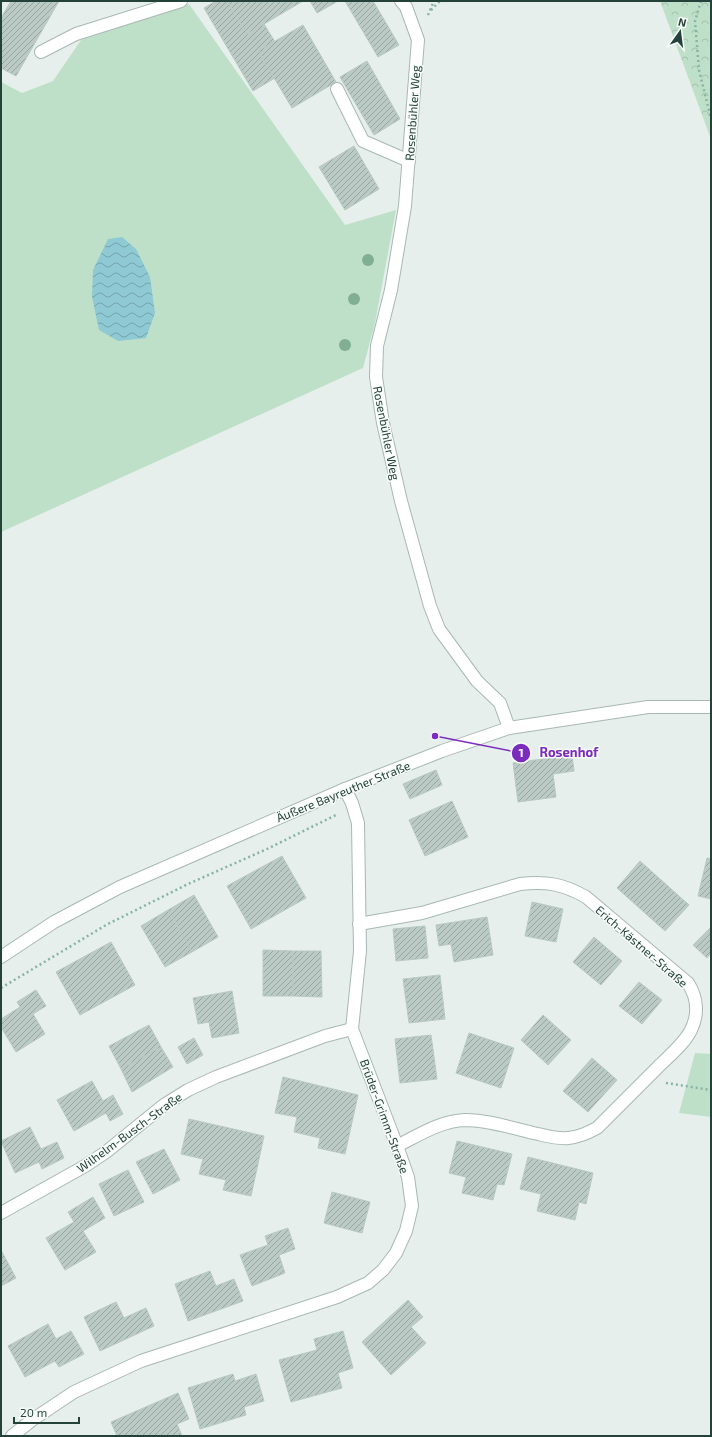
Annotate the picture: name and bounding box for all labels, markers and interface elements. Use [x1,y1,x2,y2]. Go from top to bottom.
north arrow [660,12,700,52]
text: N [677,15,688,29]
street label: Rosenbühler Weg [402,64,422,161]
street label: Rosenbühler Weg [371,385,403,482]
callout: Rosenhof [511,740,606,765]
text: Rosenhof [540,744,599,760]
text: 1 [518,745,524,759]
street label: Äußere Bayreuther Straße [274,758,412,824]
street label: Erich-Kästner-Straße [593,902,691,990]
street label: Brüder-Grimm-Straße [358,1057,412,1175]
street label: Wilhelm-Busch-Straße [74,1089,184,1175]
scale bar [14,1399,79,1425]
text: 20 m [20,1405,47,1419]

